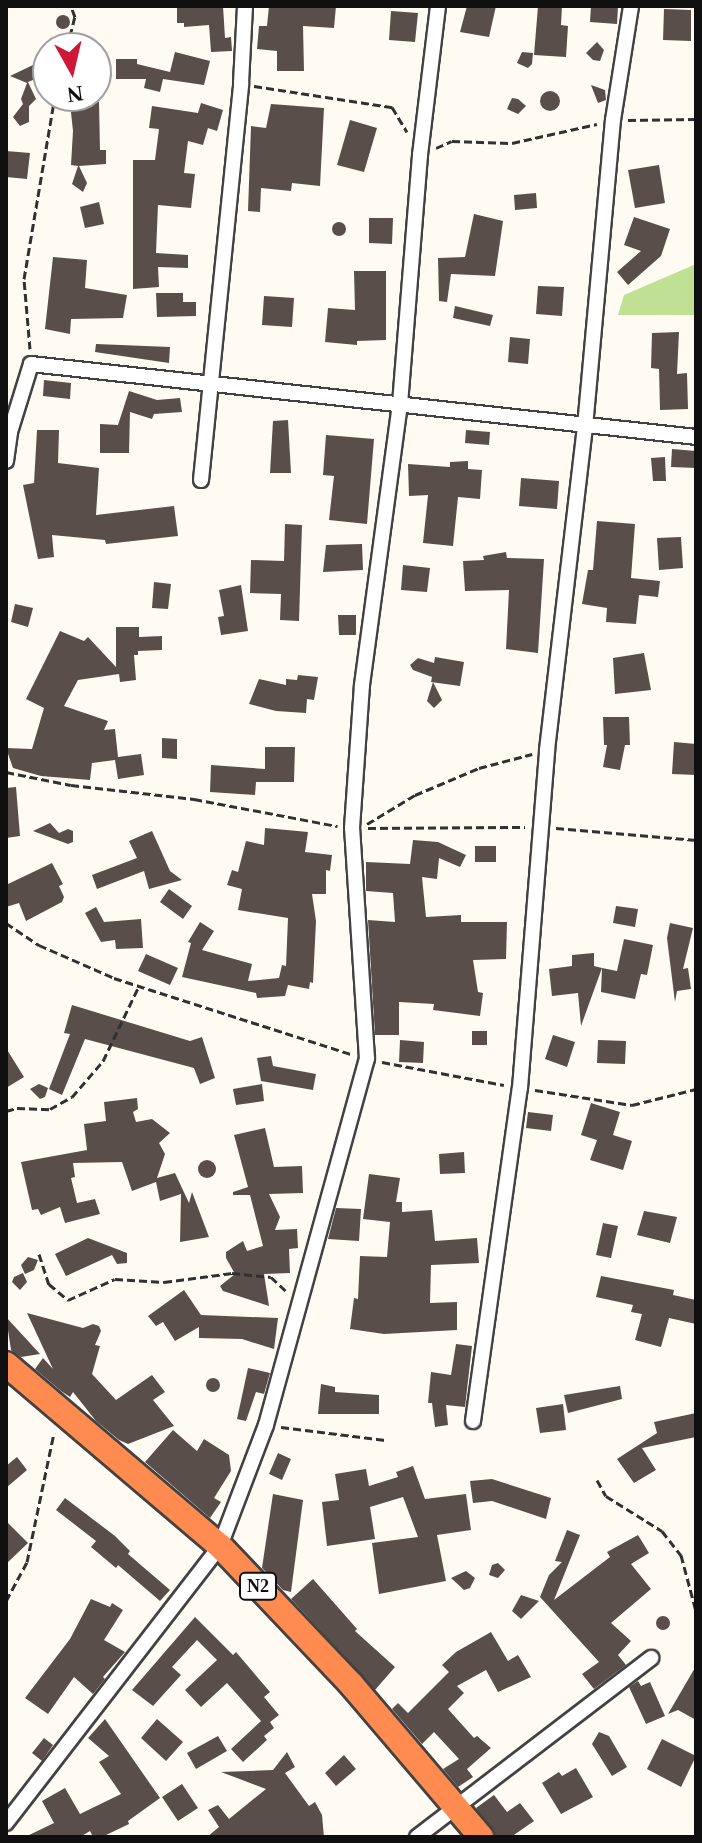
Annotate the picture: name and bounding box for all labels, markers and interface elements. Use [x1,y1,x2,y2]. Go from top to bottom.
north arrow [32,32,112,112]
text: N [66,81,85,108]
road number: N2 [238,1572,278,1600]

